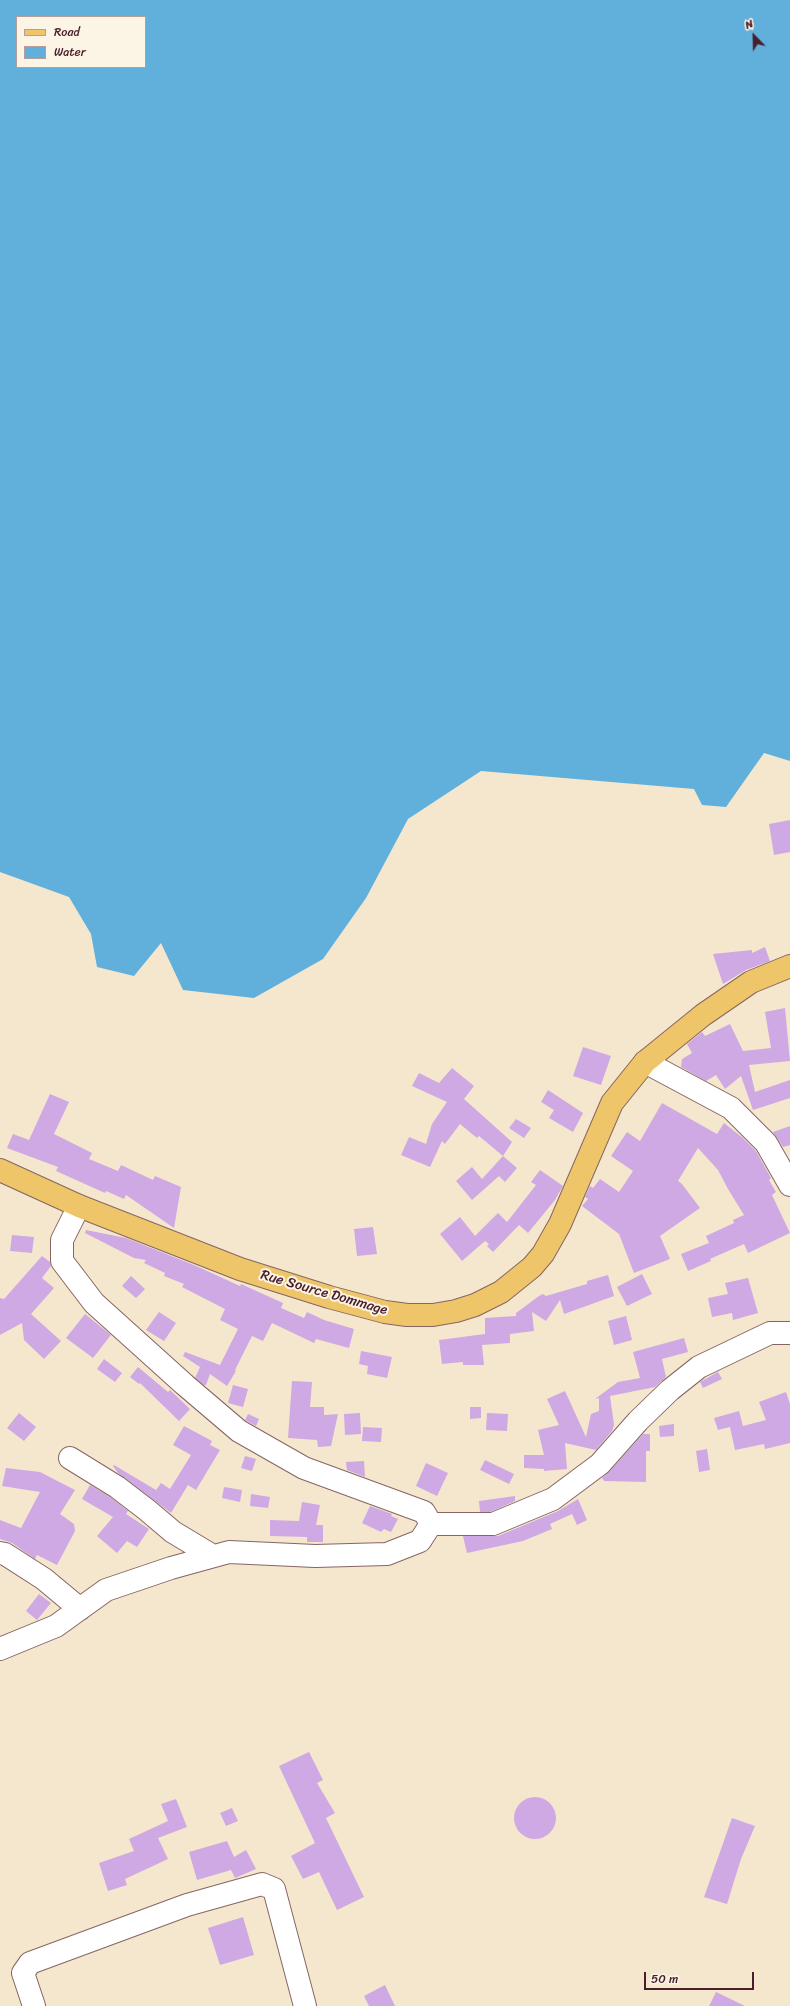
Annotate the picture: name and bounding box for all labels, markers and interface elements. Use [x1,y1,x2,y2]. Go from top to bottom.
text: N [742,14,756,35]
legend [16,16,146,68]
north arrow [734,16,774,56]
text: Road [54,21,80,43]
text: Water [54,41,86,63]
street label: Rue Source Dommage [259,1267,389,1319]
scale bar [646,1964,756,1990]
text: 50 m [651,1968,678,1990]

